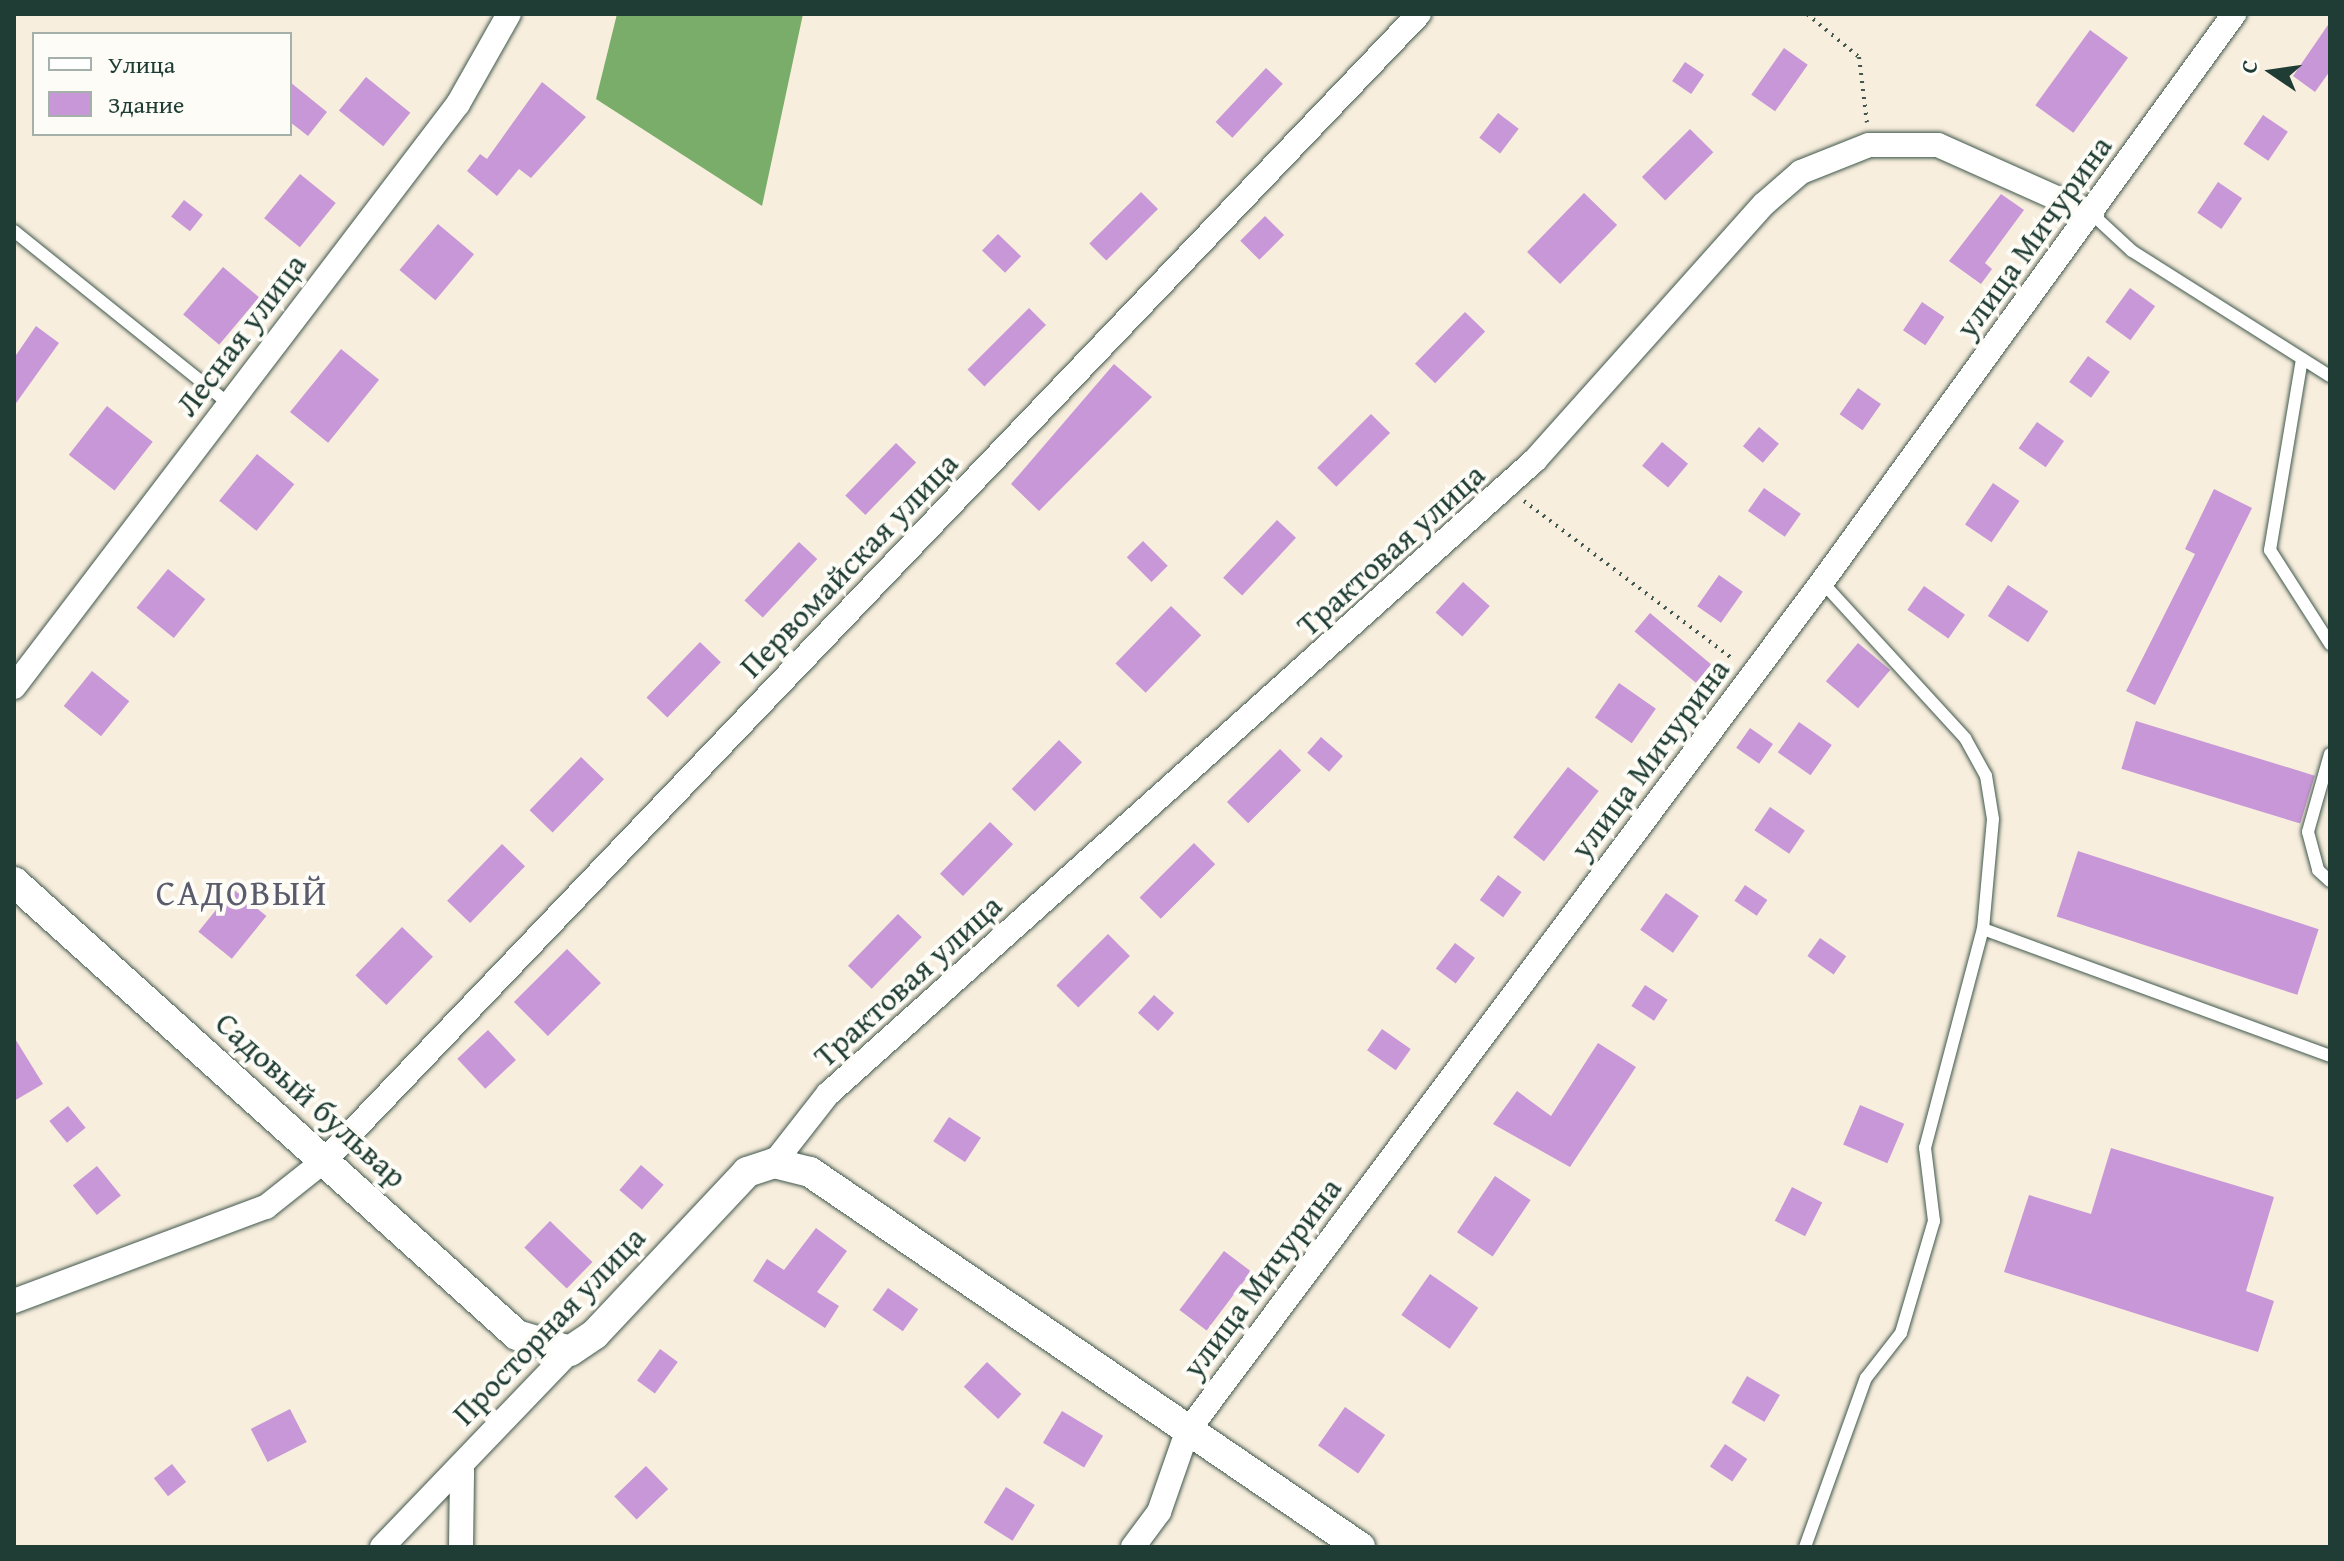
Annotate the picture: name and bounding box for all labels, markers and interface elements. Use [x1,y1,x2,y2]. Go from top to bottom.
legend [32,32,292,136]
north arrow [2232,32,2312,112]
text: Улица [108,47,175,82]
text: С [2232,57,2266,76]
text: Здание [108,87,184,122]
street label: улица Мичурина [1948,128,2120,346]
street label: Лесная улица [168,246,314,424]
street label: Первомайская улица [732,445,966,685]
street label: Трактовая улица [1289,456,1493,644]
street label: улица Мичурина [1562,651,1738,867]
district label: САДОВЫЙ [156,870,328,914]
street label: Трактовая улица [806,887,1010,1075]
street label: Садовый бульвар [208,1004,414,1196]
street label: улица Мичурина [1174,1170,1350,1386]
street label: Просторная улица [445,1219,653,1433]

